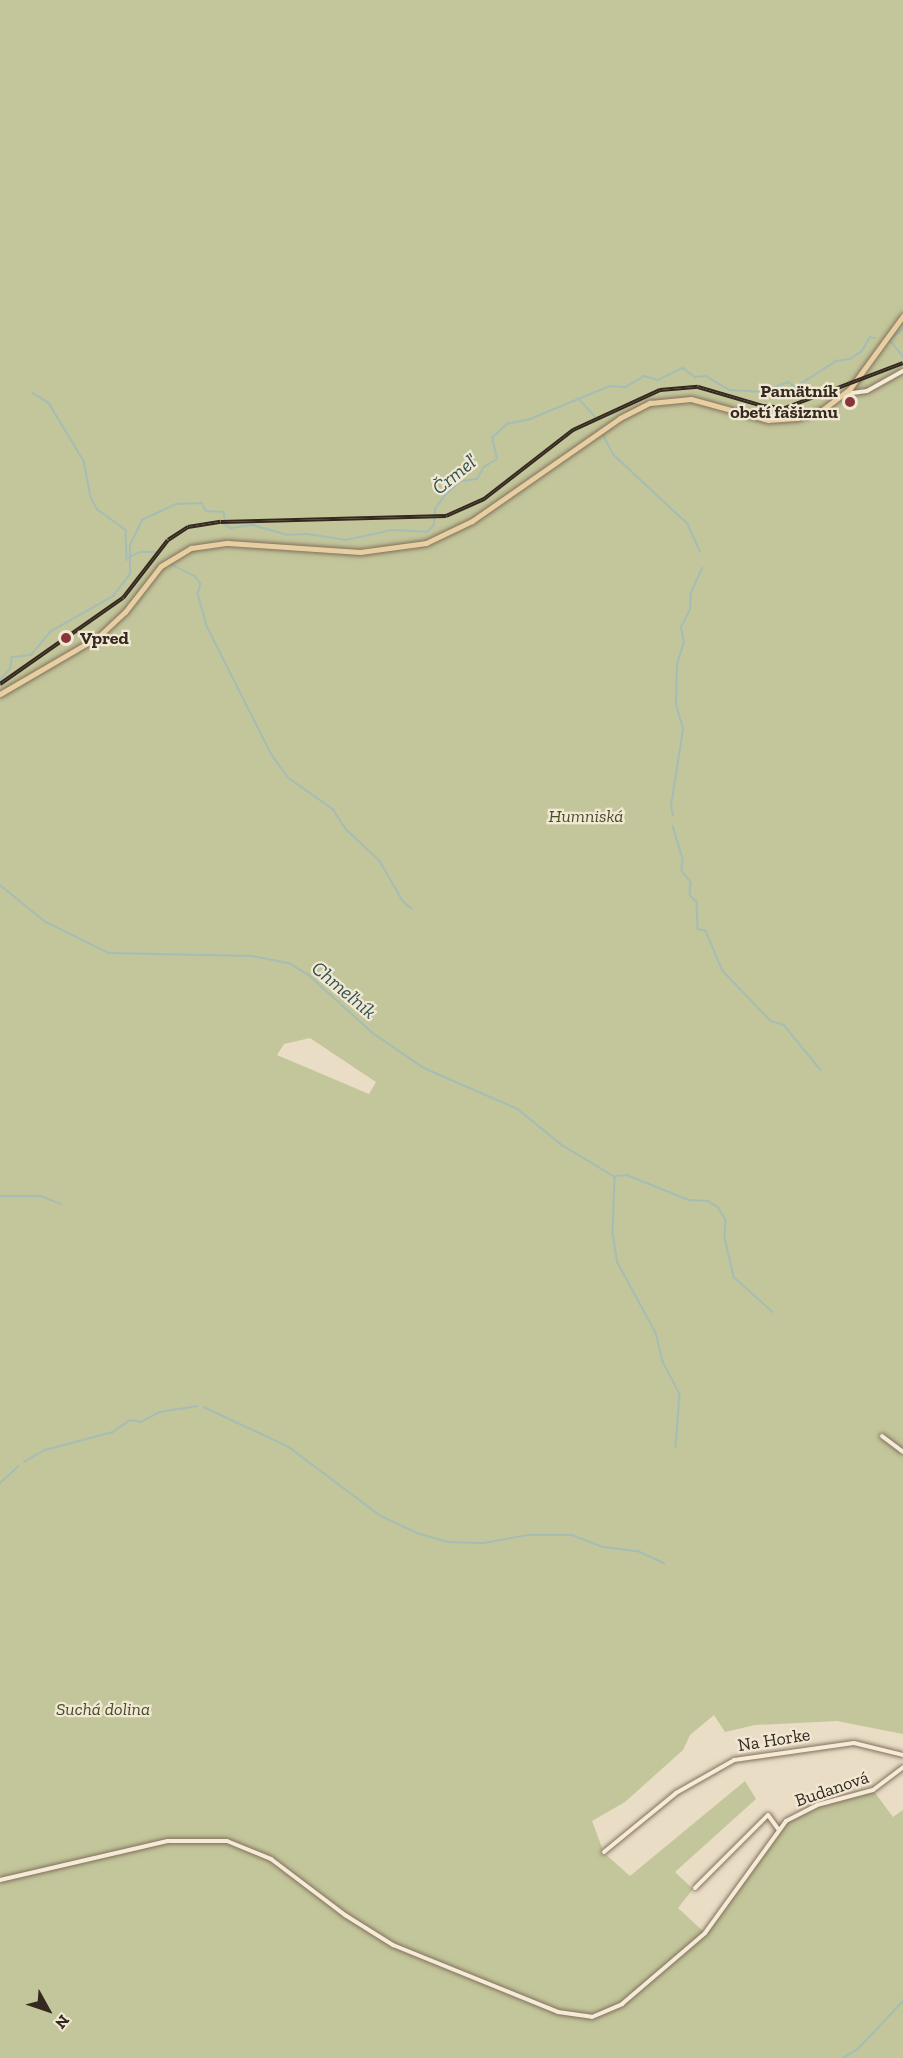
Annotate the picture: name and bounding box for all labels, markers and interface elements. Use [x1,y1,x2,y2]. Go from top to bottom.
place label: Pamätník obetí fašizmu [730,381,838,424]
marker: Pamätník obetí fašizmu [843,395,857,409]
water label: Črmeľ [427,450,481,500]
place label: Vpred [80,627,129,649]
marker: Vpred [57,629,75,647]
park label: Humniská [549,805,623,827]
water label: Chmeľník [307,956,381,1024]
park label: Suchá dolina [56,1698,150,1720]
street label: Na Horke [736,1724,812,1756]
street label: Budanová [792,1766,872,1812]
north arrow [18,1980,78,2040]
text: N [51,2011,73,2033]

